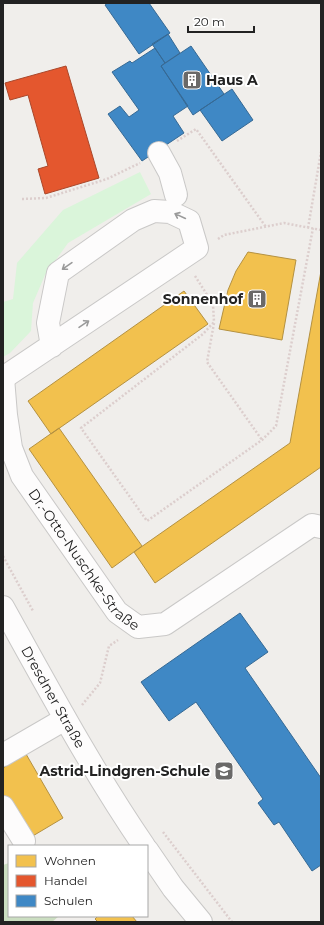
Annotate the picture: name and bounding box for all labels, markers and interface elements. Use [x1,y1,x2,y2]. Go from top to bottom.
scale bar [188,8,254,34]
text: 20 m [194,14,225,29]
building icon: Haus A [181,69,203,91]
place label: Haus A [206,71,258,89]
one-way arrow [174,212,186,219]
one-way arrow [62,262,73,270]
building icon: Sonnenhof [246,288,268,310]
place label: Sonnenhof [163,290,244,308]
one-way arrow [79,320,90,328]
street label: Dr.-Otto-Nuschke-Straße [24,485,143,634]
street label: Dresdner Straße [17,643,89,751]
school or university icon: Astrid-Lindgren-Schule [213,760,235,782]
place label: Astrid-Lindgren-Schule [39,762,210,780]
legend [8,845,148,917]
text: Wohnen [44,853,96,868]
text: Handel [44,873,88,888]
text: Schulen [44,893,93,908]

